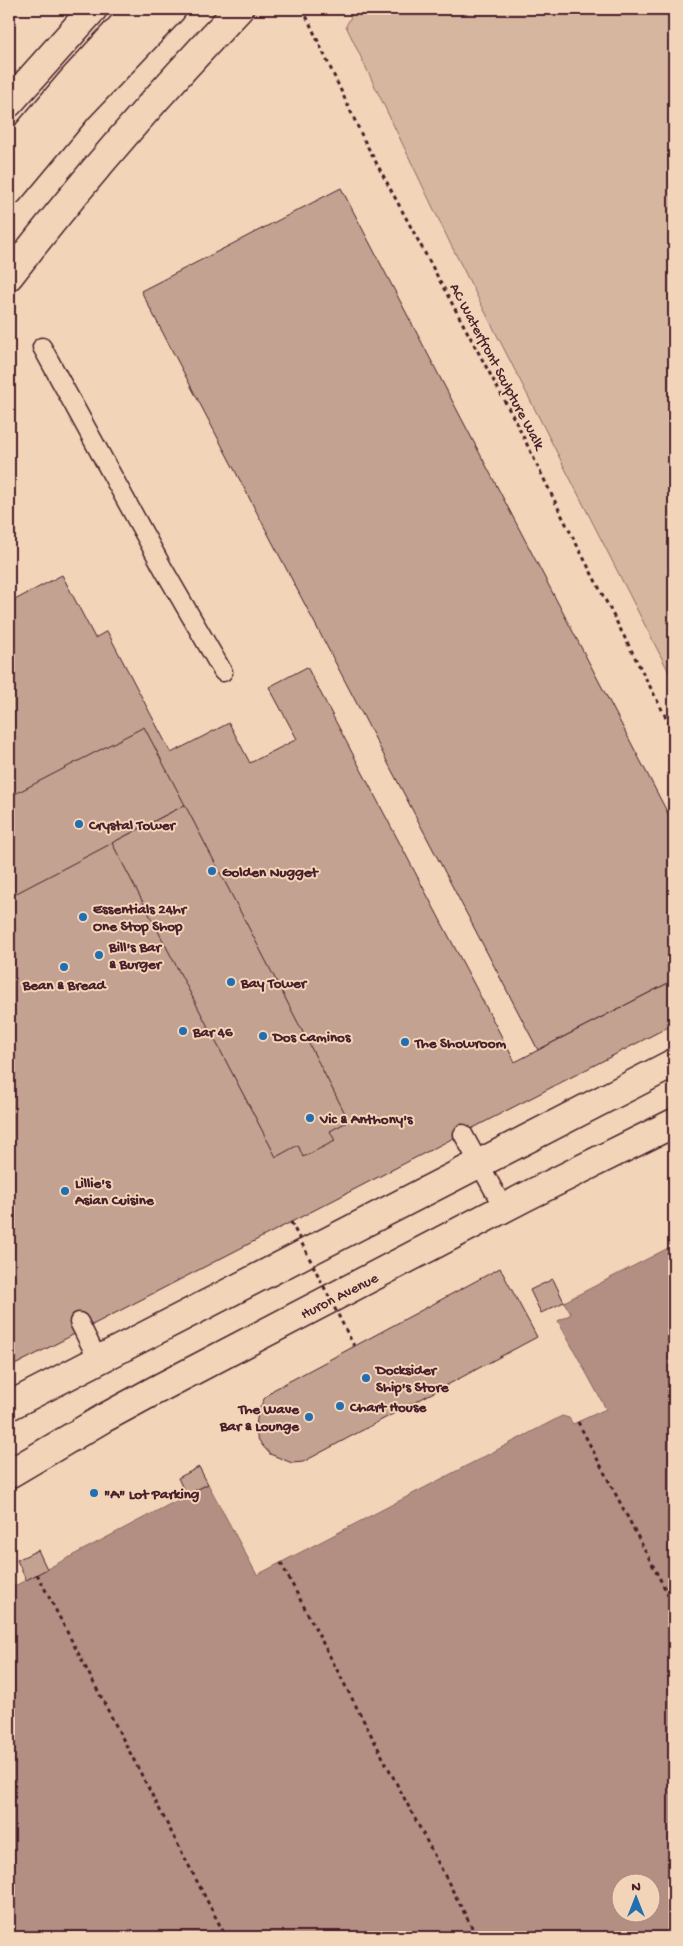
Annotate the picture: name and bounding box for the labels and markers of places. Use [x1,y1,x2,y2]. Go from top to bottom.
place label: Crystal Tower [88,817,177,835]
marker: Crystal Tower [73,818,85,830]
place label: Golden Nugget [222,864,319,882]
marker: Golden Nugget [206,865,218,877]
place label: Essentials 24hr One Stop Shop [93,901,188,936]
marker: Essentials 24hr One Stop Shop [77,911,89,923]
place label: Bill's Bar & Burger [108,939,163,974]
marker: Bill's Bar & Burger [93,949,105,961]
marker: Bean & Bread [58,961,70,973]
place label: Bay Tower [240,975,308,993]
marker: Bay Tower [225,976,237,988]
place label: Bean & Bread [22,977,108,995]
place label: Bar 46 [192,1024,233,1042]
marker: Bar 46 [177,1025,189,1037]
place label: Dos Caminos [271,1029,352,1047]
marker: Dos Caminos [257,1030,269,1042]
place label: The Showroom [414,1035,506,1053]
marker: The Showroom [399,1036,411,1048]
place label: Vic & Anthony's [319,1111,414,1129]
marker: Vic & Anthony's [304,1112,316,1124]
place label: Lillie's Asian Cuisine [74,1175,155,1210]
marker: Lillie's Asian Cuisine [59,1185,71,1197]
place label: Docksider Ship's Store [374,1362,450,1397]
marker: Docksider Ship's Store [360,1372,372,1384]
place label: Chart House [349,1399,427,1417]
marker: Chart House [334,1400,346,1412]
place label: The Wave Bar & Lounge [219,1401,300,1436]
marker: The Wave Bar & Lounge [303,1411,315,1423]
place label: "A" Lot Parking [104,1486,200,1504]
marker: "A" Lot Parking [88,1487,100,1499]

